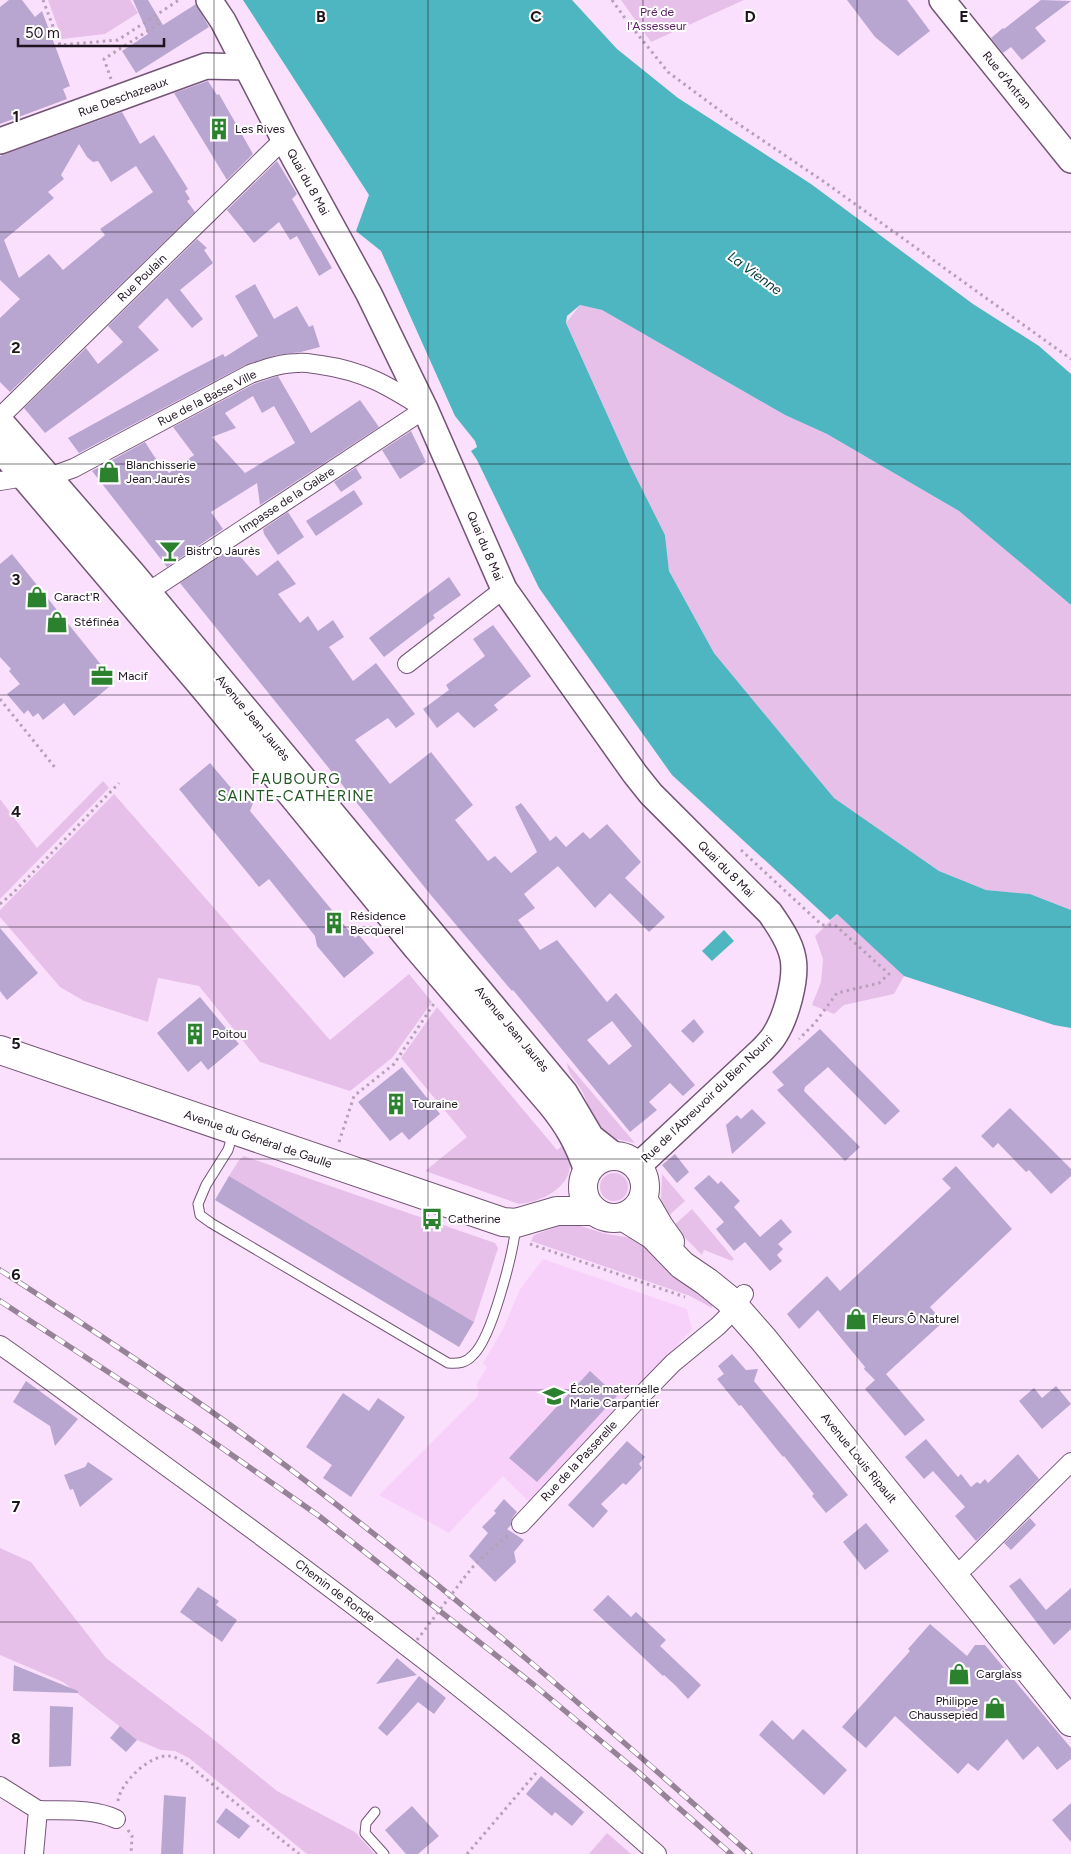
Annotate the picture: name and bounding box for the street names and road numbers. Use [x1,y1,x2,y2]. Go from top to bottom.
street label: Rue d'Antran [980,49,1034,112]
street label: Rue Deschazeaux [76,74,170,120]
street label: Quai du 8 Mai [284,146,332,218]
street label: Rue Poulain [115,251,170,305]
street label: Rue de la Basse Ville [155,367,259,429]
street label: Impasse de la Galère [237,464,338,536]
street label: Quai du 8 Mai [464,509,506,583]
street label: Avenue Jean Jaurès [213,672,293,764]
street label: Quai du 8 Mai [695,838,757,900]
street label: Avenue Jean Jaurès [472,983,552,1075]
street label: Rue de l'Abreuvoir du Bien Nourri [638,1032,776,1166]
street label: Avenue du Général de Gaulle [182,1107,334,1171]
street label: Avenue Louis Ripault [818,1410,900,1506]
street label: Rue de la Passerelle [538,1417,620,1504]
street label: Chemin de Ronde [293,1557,378,1626]

